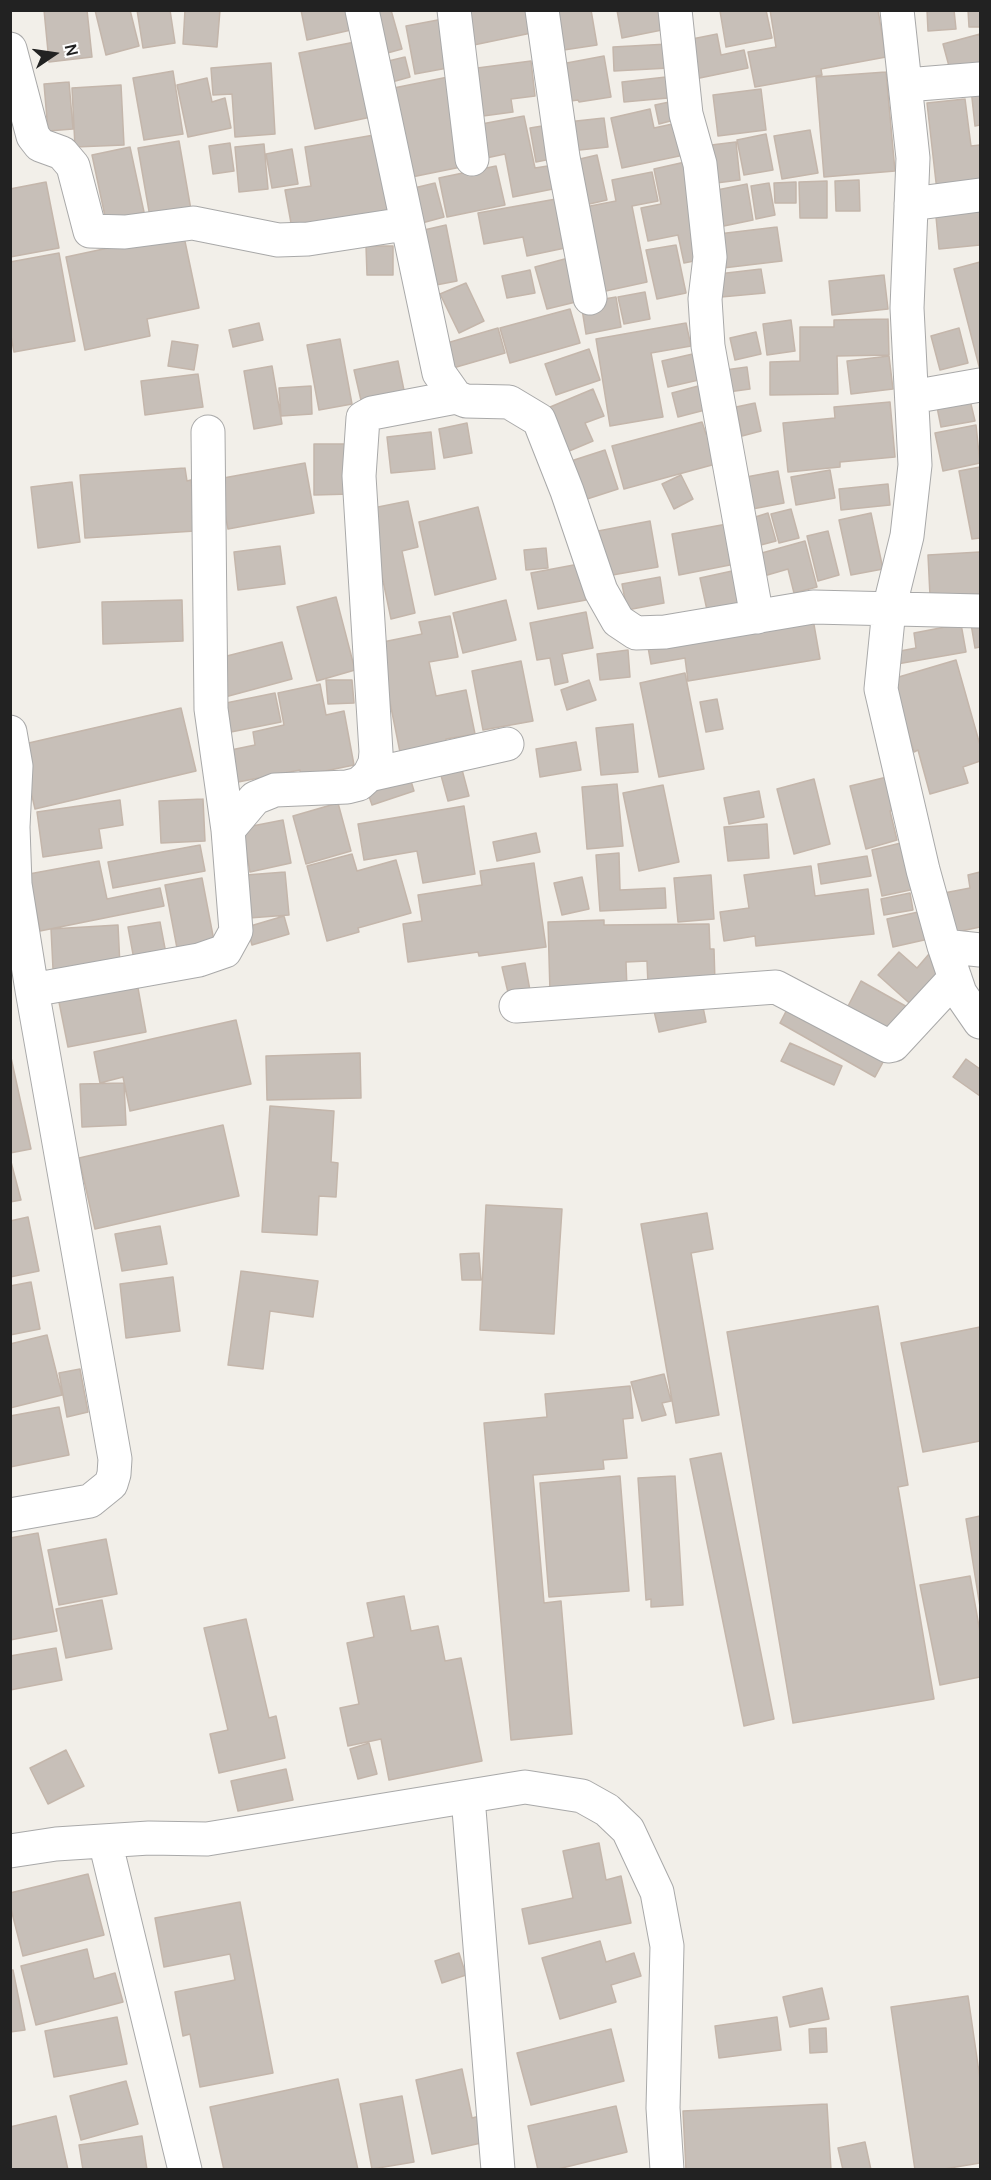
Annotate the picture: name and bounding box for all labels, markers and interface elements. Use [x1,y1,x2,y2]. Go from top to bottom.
north arrow [24,24,84,84]
text: N [60,42,84,58]

